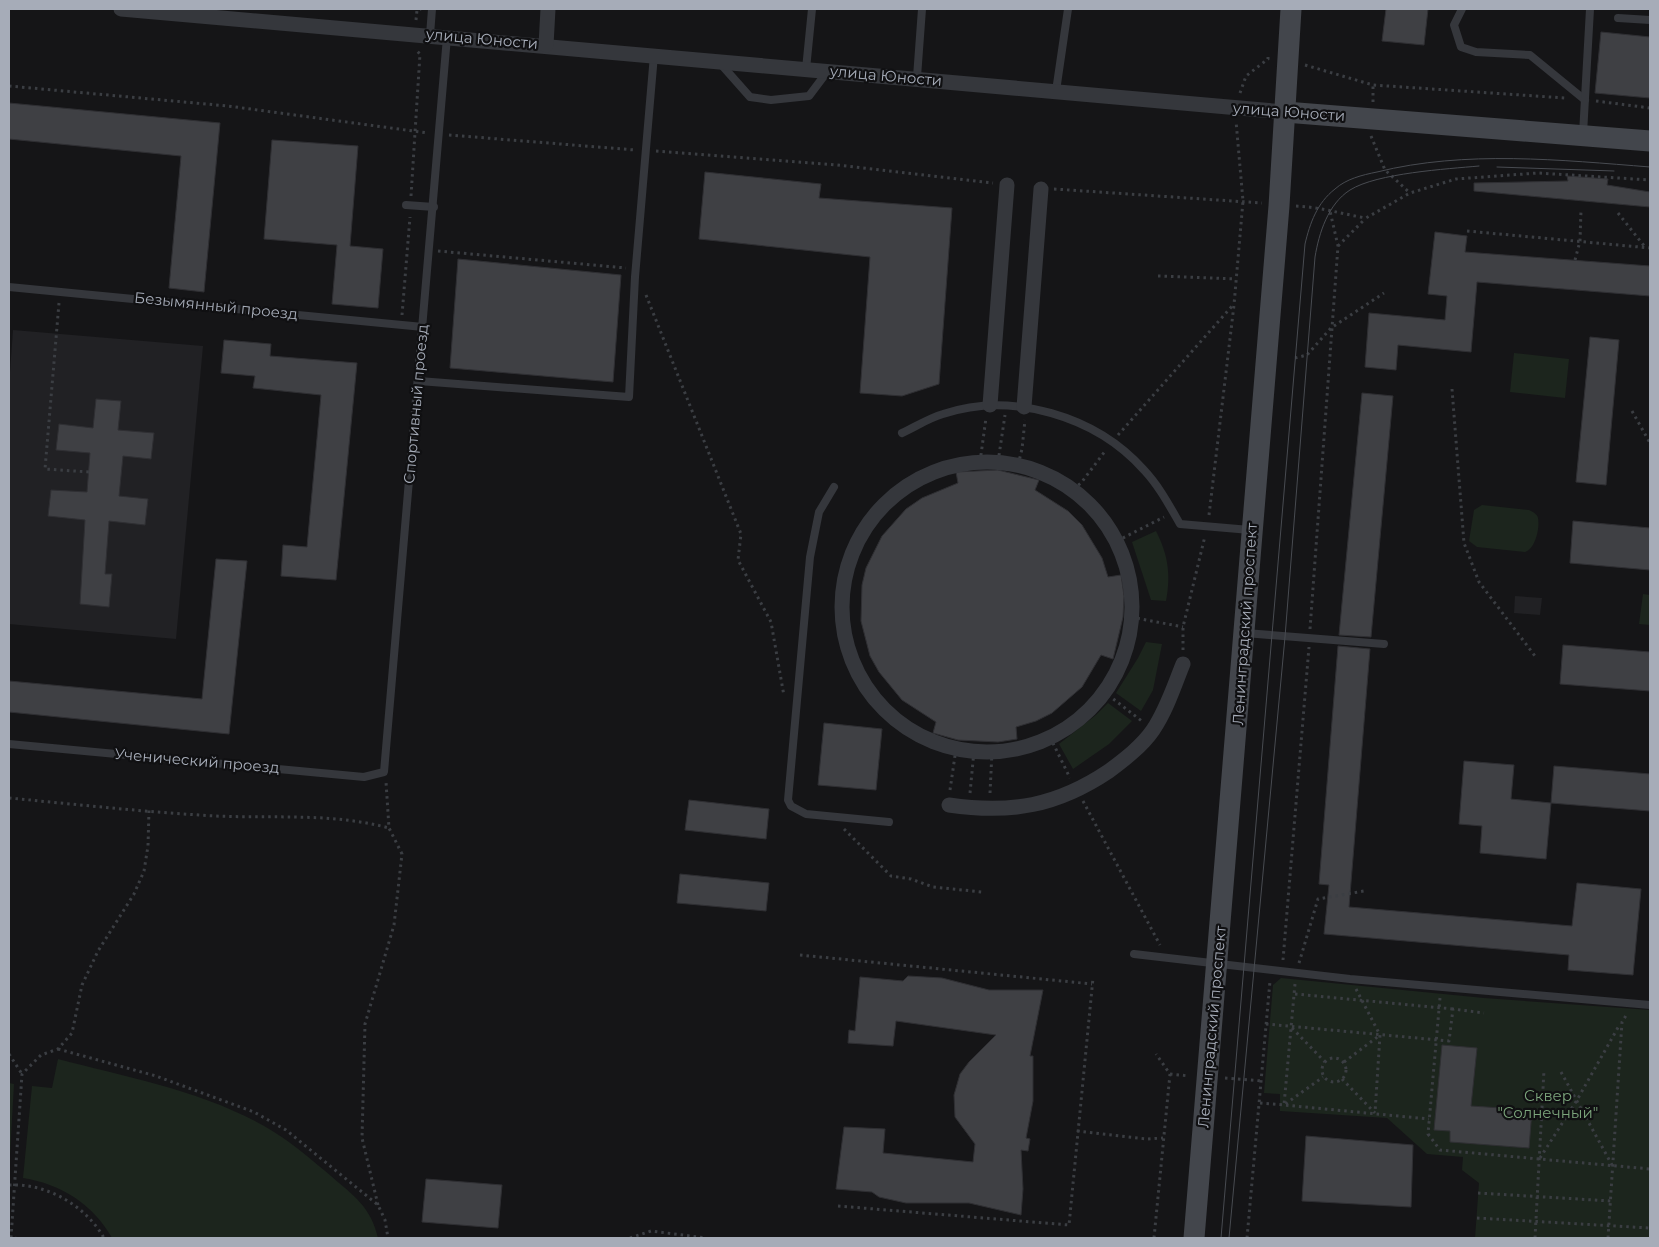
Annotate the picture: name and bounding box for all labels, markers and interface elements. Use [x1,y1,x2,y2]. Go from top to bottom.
street label: улица Юности [424,24,539,53]
street label: улица Юности [828,61,943,90]
street label: улица Юности [1231,98,1346,125]
street label: Безымянный проезд [133,287,299,324]
street label: Спортивный проезд [399,323,432,485]
street label: Ленинградский проспект [1228,521,1261,726]
street label: Ученический проезд [114,744,280,777]
street label: Ленинградский проспект [1193,924,1230,1129]
park label: Сквер "Солнечный" [1498,1086,1598,1122]

